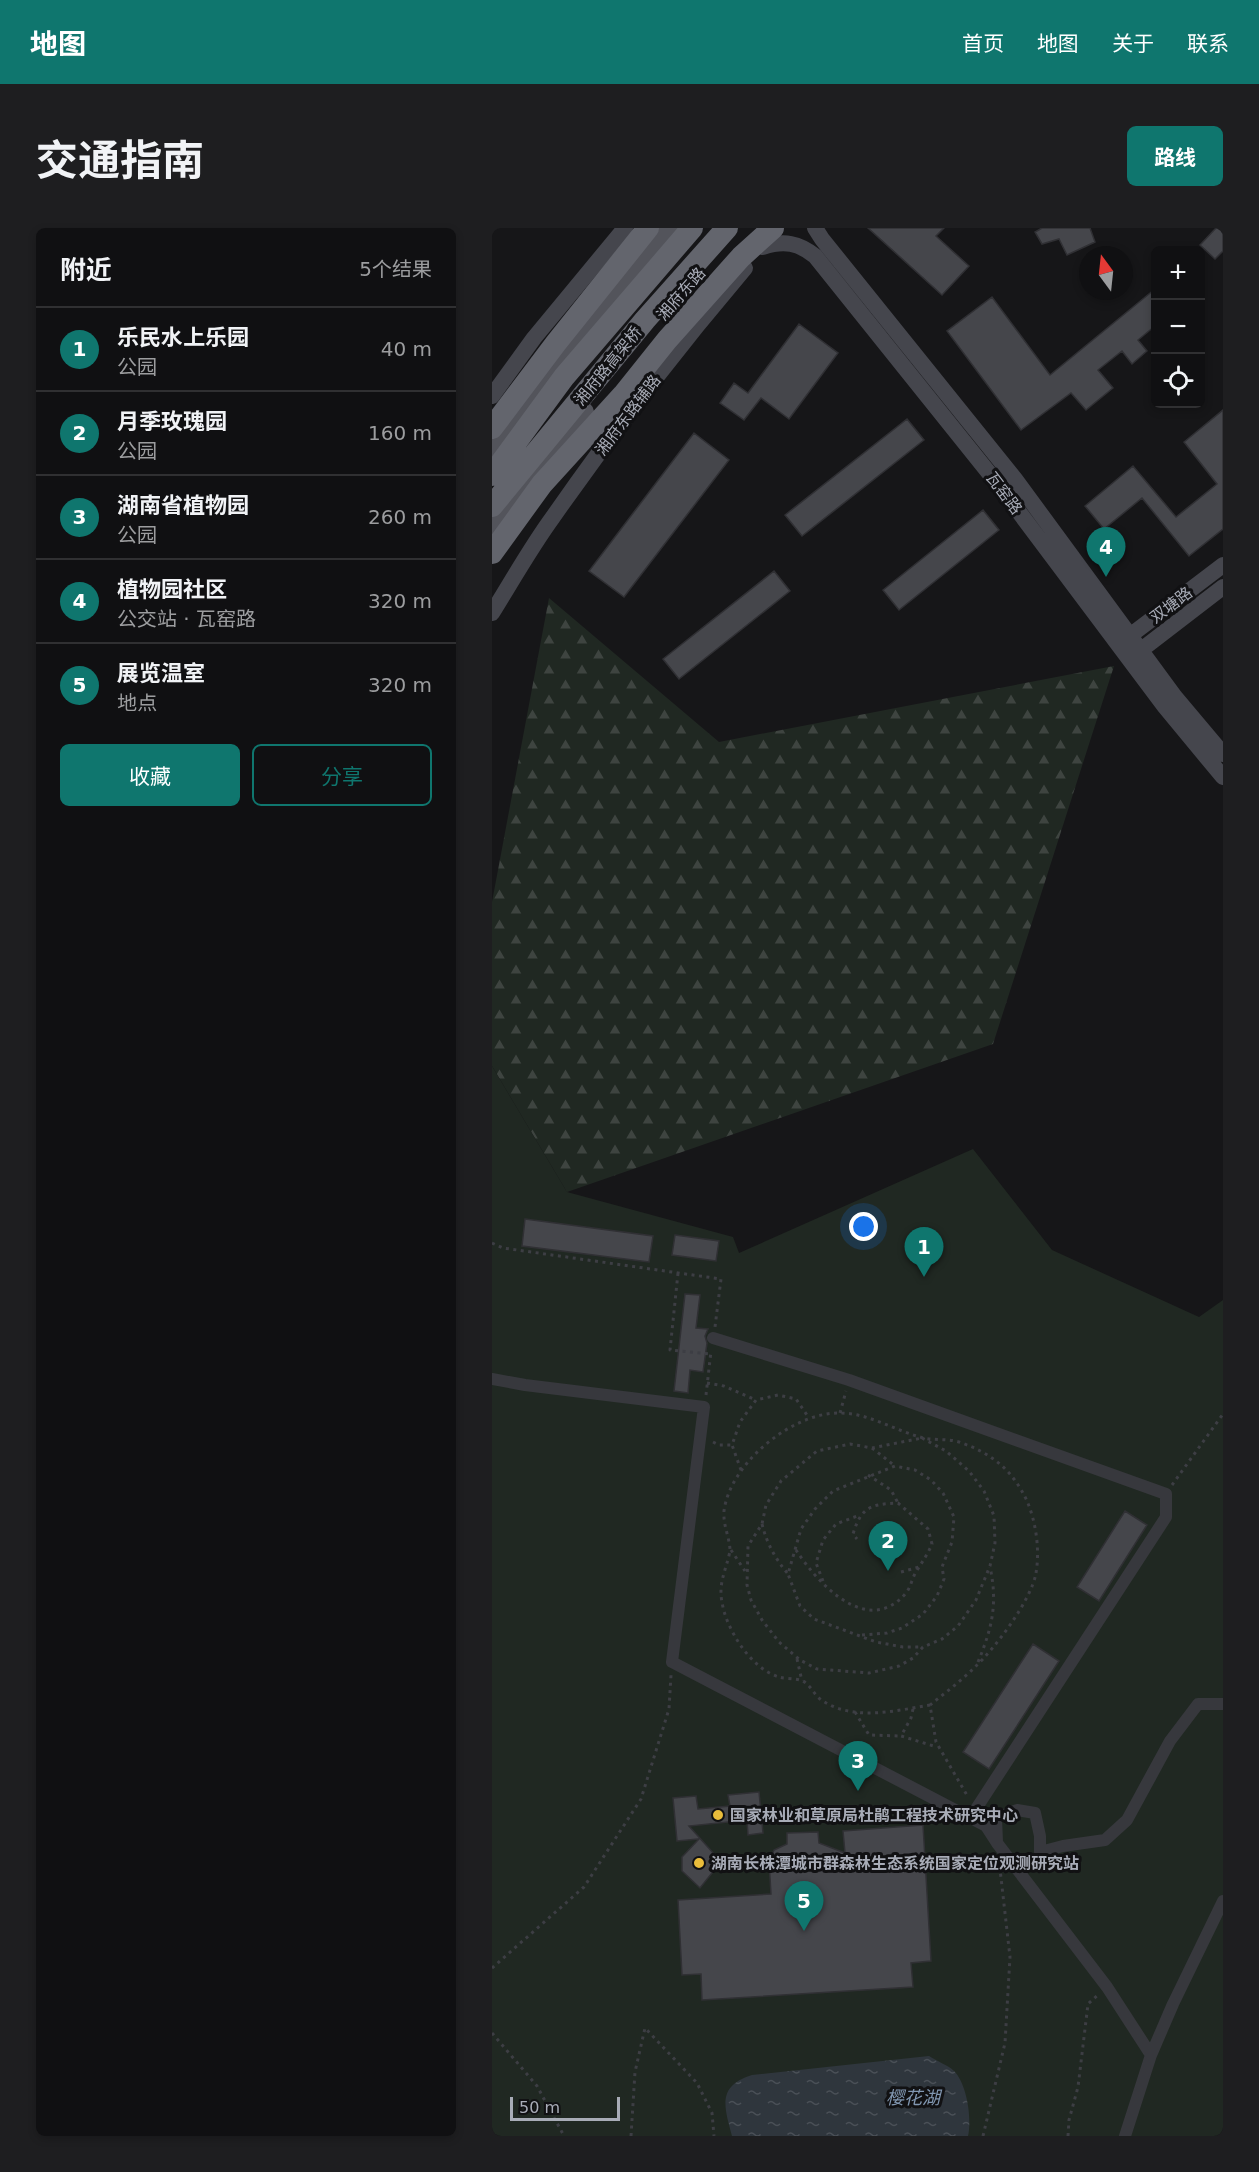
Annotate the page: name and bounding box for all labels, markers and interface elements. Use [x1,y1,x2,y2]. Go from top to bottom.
text: 地图 [30,28,86,61]
text: 首页 [962,32,1004,56]
text: 地图 [1037,32,1079,56]
text: 关于 [1112,32,1154,56]
text: 联系 [1187,32,1229,56]
button: 路线 [1127,126,1223,186]
text: 交通指南 [36,136,204,185]
north arrow [1079,246,1133,300]
map controls [1151,246,1205,408]
button: + [1151,246,1205,300]
text: 附近 [60,255,112,285]
text: 5个结果 [359,257,432,281]
street label: 湘府东路 [653,264,709,324]
button: − [1151,300,1205,354]
street label: 湘府路高架桥 [570,323,646,409]
text: 乐民水上乐园 [117,325,249,350]
text: 1 [73,337,86,361]
text: 40 m [381,337,432,361]
button: locate [1151,354,1205,408]
text: 公园 [117,355,157,379]
street label: 湘府东路辅路 [592,371,664,459]
text: 月季玫瑰园 [117,409,227,434]
text: 2 [73,421,86,445]
text: 160 m [368,421,432,445]
text: 公园 [117,439,157,463]
street label: 瓦窑路 [982,468,1026,518]
text: 湖南省植物园 [117,493,249,518]
text: 3 [73,505,86,529]
text: 260 m [368,505,432,529]
text: 公园 [117,523,157,547]
pin: 4 [1086,528,1126,577]
text: 植物园社区 [117,577,227,602]
street label: 双塘路 [1146,583,1196,627]
text: 4 [73,589,86,613]
text: 320 m [368,589,432,613]
text: 公交站 · 瓦窑路 [117,607,256,631]
text: 展览温室 [117,661,205,686]
text: 5 [73,673,86,697]
text: 320 m [368,673,432,697]
text: 地点 [117,691,157,715]
button: 收藏 [60,744,240,806]
button: 分享 [252,744,432,806]
your location [849,1212,878,1241]
pin: 1 [904,1228,944,1277]
pin: 2 [868,1522,908,1571]
pin: 3 [838,1742,878,1791]
place label: 国家林业和草原局杜鹃工程技术研究中心 [730,1806,1018,1825]
marker: 国家林业和草原局杜鹃工程技术研究中心 [711,1808,725,1822]
place label: 湖南长株潭城市群森林生态系统国家定位观测研究站 [711,1854,1079,1873]
marker: 湖南长株潭城市群森林生态系统国家定位观测研究站 [692,1856,706,1870]
pin: 5 [784,1882,824,1931]
water label: 樱花湖 [886,2087,943,2108]
scale bar [510,2094,620,2122]
text: 50 m [519,2098,560,2117]

